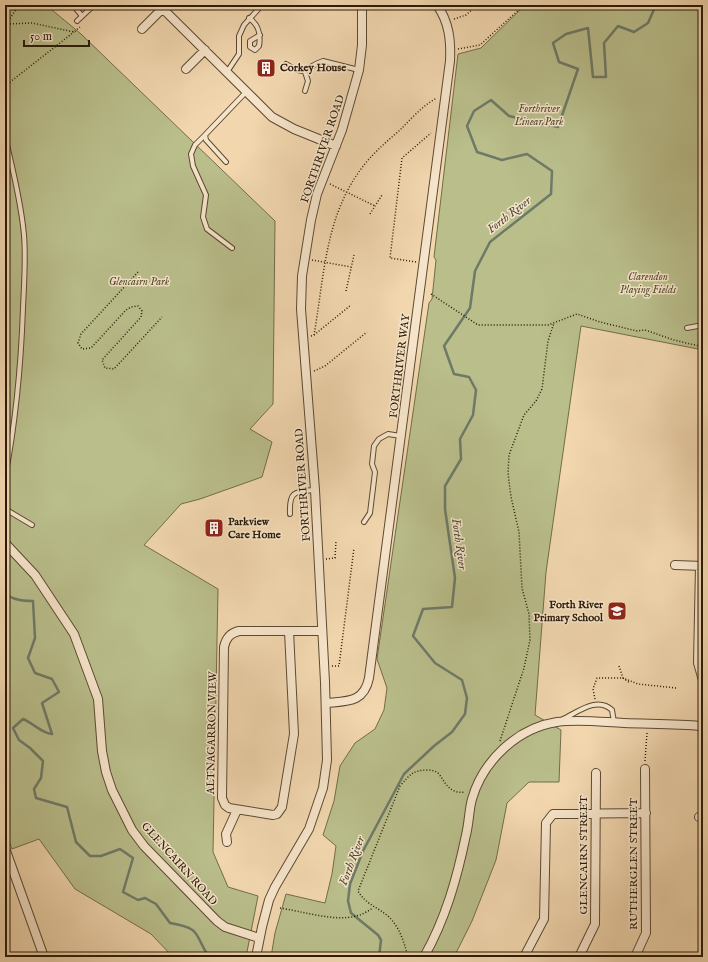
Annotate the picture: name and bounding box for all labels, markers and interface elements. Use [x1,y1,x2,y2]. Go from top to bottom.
scale bar [24,22,89,48]
text: 50 m [30,29,52,44]
building icon: Corkey House [255,57,277,79]
place label: Corkey House [280,61,346,75]
street label: FORTHRIVER ROAD [298,93,348,205]
park label: Forthriver Linear Park [513,102,564,129]
water label: Forth River [484,193,535,237]
park label: Clarendon Playing Fields [620,270,677,298]
park label: Glencairn Park [109,275,170,289]
street label: FORTHRIVER WAY [387,313,413,419]
street label: FORTHRIVER ROAD [292,428,314,542]
place label: Parkview Care Home [228,515,281,542]
building icon: Parkview Care Home [203,517,225,539]
water label: Forth River [448,518,470,571]
place label: Forth River Primary School [534,598,604,625]
school or university icon: Forth River Primary School [606,600,628,622]
street label: ALTNAGARRON VIEW [204,671,220,796]
street label: GLENCAIRN STREET [577,795,591,915]
street label: RUTHERGLEN STREET [627,798,641,930]
street label: GLENCAIRN ROAD [138,820,220,909]
water label: Forth River [336,833,369,888]

